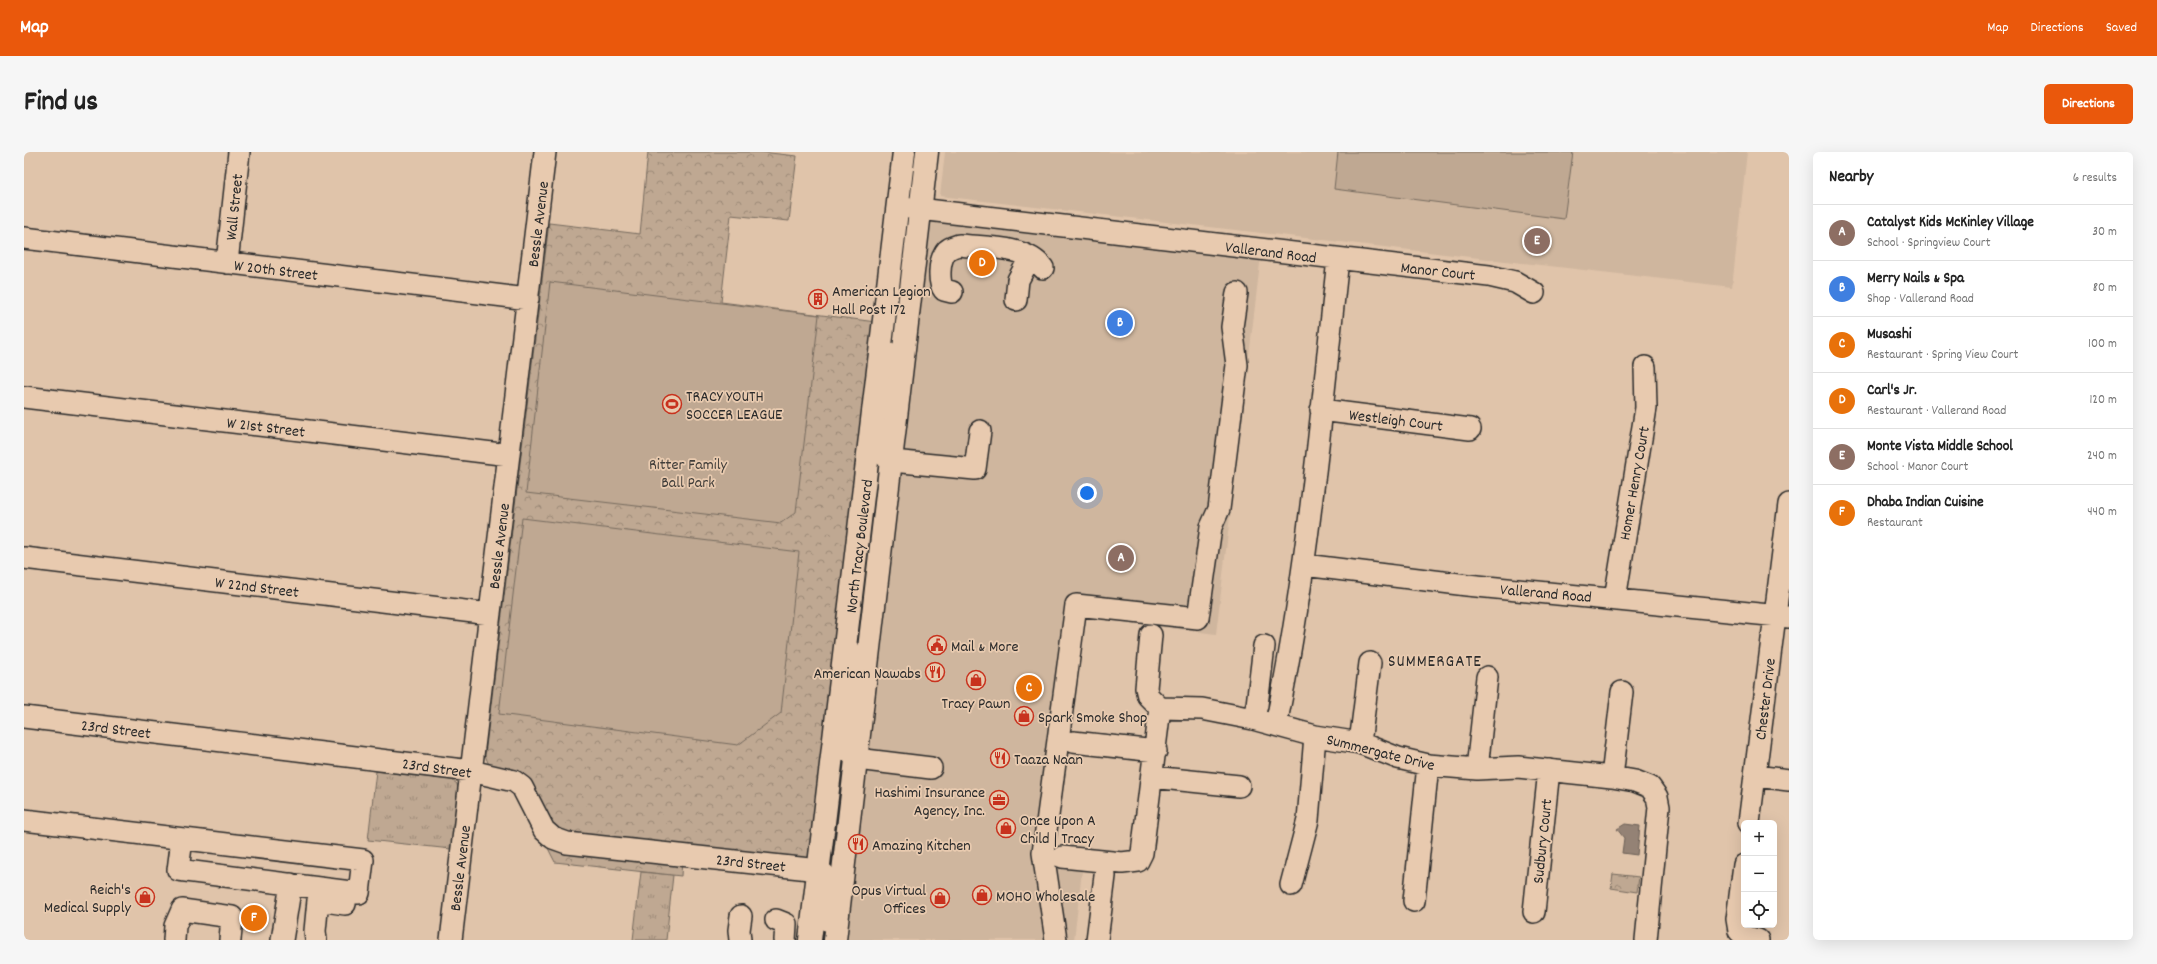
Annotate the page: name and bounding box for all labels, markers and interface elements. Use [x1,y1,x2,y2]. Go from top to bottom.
text: Map [20,15,49,42]
text: Map [1987,18,2009,38]
text: Directions [2031,18,2084,38]
text: Saved [2106,18,2137,38]
text: Find us [24,84,98,124]
button: Directions [2044,84,2133,124]
text: Nearby [1829,166,1873,190]
text: 6 results [2073,169,2117,188]
street label: Wall Street [221,173,250,242]
street label: Bessle Avenue [523,180,556,269]
text: Catalyst Kids McKinley Village [1867,212,2034,234]
text: A [1838,223,1846,242]
text: 30 m [2092,223,2117,242]
pin: E [1524,226,1550,256]
text: School · Springview Court [1867,234,1990,253]
street label: Vallerand Road [1224,236,1318,270]
pin: D [969,248,995,278]
street label: W 20th Street [232,255,319,288]
street label: Manor Court [1399,257,1476,288]
text: Merry Nails & Spa [1867,268,1964,290]
text: B [1839,279,1845,298]
text: 80 m [2093,279,2117,298]
place label: American Legion Hall Post 172 [832,281,931,322]
building icon: American Legion Hall Post 172 [807,288,829,310]
text: Shop · Vallerand Road [1867,290,1974,309]
pin: B [1107,308,1133,338]
text: Musashi [1867,324,1912,346]
text: C [1839,335,1845,354]
text: 100 m [2088,335,2117,354]
text: Restaurant · Spring View Court [1867,346,2018,365]
text: Carl's Jr. [1867,380,1917,402]
place label: TRACY YOUTH SOCCER LEAGUE [686,386,783,427]
text: D [1839,391,1845,410]
text: 120 m [2089,391,2117,410]
sports icon: TRACY YOUTH SOCCER LEAGUE [661,393,683,415]
text: Restaurant · Vallerand Road [1867,402,2006,421]
street label: Westleigh Court [1347,404,1444,439]
street label: W 21st Street [225,412,306,445]
street label: Homer Henry Court [1614,425,1657,542]
text: Monte Vista Middle School [1867,436,2013,458]
text: E [1839,447,1845,466]
text: 240 m [2087,447,2117,466]
park label: Ritter Family Ball Park [649,454,728,495]
text: School · Manor Court [1867,458,1968,477]
street label: North Tracy Boulevard [841,478,880,614]
your location [1077,483,1097,503]
text: Dhaba Indian Cuisine [1867,492,1984,514]
street label: Bessle Avenue [484,502,517,591]
text: F [1839,503,1845,522]
text: 440 m [2087,503,2117,522]
text: Restaurant [1867,514,1923,533]
pin: A [1108,543,1134,573]
street label: W 22nd Street [213,572,300,605]
street label: Vallerand Road [1499,579,1593,610]
public building icon: Mail & More [926,634,948,656]
place label: Mail & More [951,636,1018,659]
district label: SUMMERGATE [1388,651,1482,675]
street label: Chester Drive [1750,657,1783,742]
restaurant icon: American Nawabs [924,661,946,683]
place label: American Nawabs [813,663,921,686]
shop icon: Tracy Pawn [965,669,987,691]
pin: C [1016,673,1042,703]
place label: Tracy Pawn [942,693,1010,716]
shop icon: Spark Smoke Shop [1013,705,1035,727]
place label: Spark Smoke Shop [1038,707,1147,730]
street label: 23rd Street [80,715,152,746]
street label: Summergate Drive [1324,729,1437,778]
restaurant icon: Taaza Naan [989,747,1011,769]
place label: Taaza Naan [1014,749,1083,772]
street label: 23rd Street [400,753,473,786]
place label: Hashimi Insurance Agency, Inc. [874,782,985,823]
office icon: Hashimi Insurance Agency, Inc. [988,789,1010,811]
street label: Sudbury Court [1528,798,1559,885]
place label: Once Upon A Child | Tracy [1020,810,1096,851]
shop icon: Once Upon A Child | Tracy [995,817,1017,839]
map controls [1741,820,1777,928]
button: + [1741,820,1777,856]
street label: Bessle Avenue [445,824,478,913]
restaurant icon: Amazing Kitchen [847,833,869,855]
place label: Amazing Kitchen [872,835,971,858]
street label: 23rd Street [715,849,787,880]
button: − [1741,856,1777,892]
place label: Reich's Medical Supply [44,879,132,920]
place label: Opus Virtual Offices [851,880,926,921]
shop icon: MOHO Wholesale [971,884,993,906]
shop icon: Reich's Medical Supply [134,886,156,908]
place label: MOHO Wholesale [996,886,1095,909]
shop icon: Opus Virtual Offices [929,887,951,909]
button: locate [1741,892,1777,928]
pin: F [241,903,267,933]

